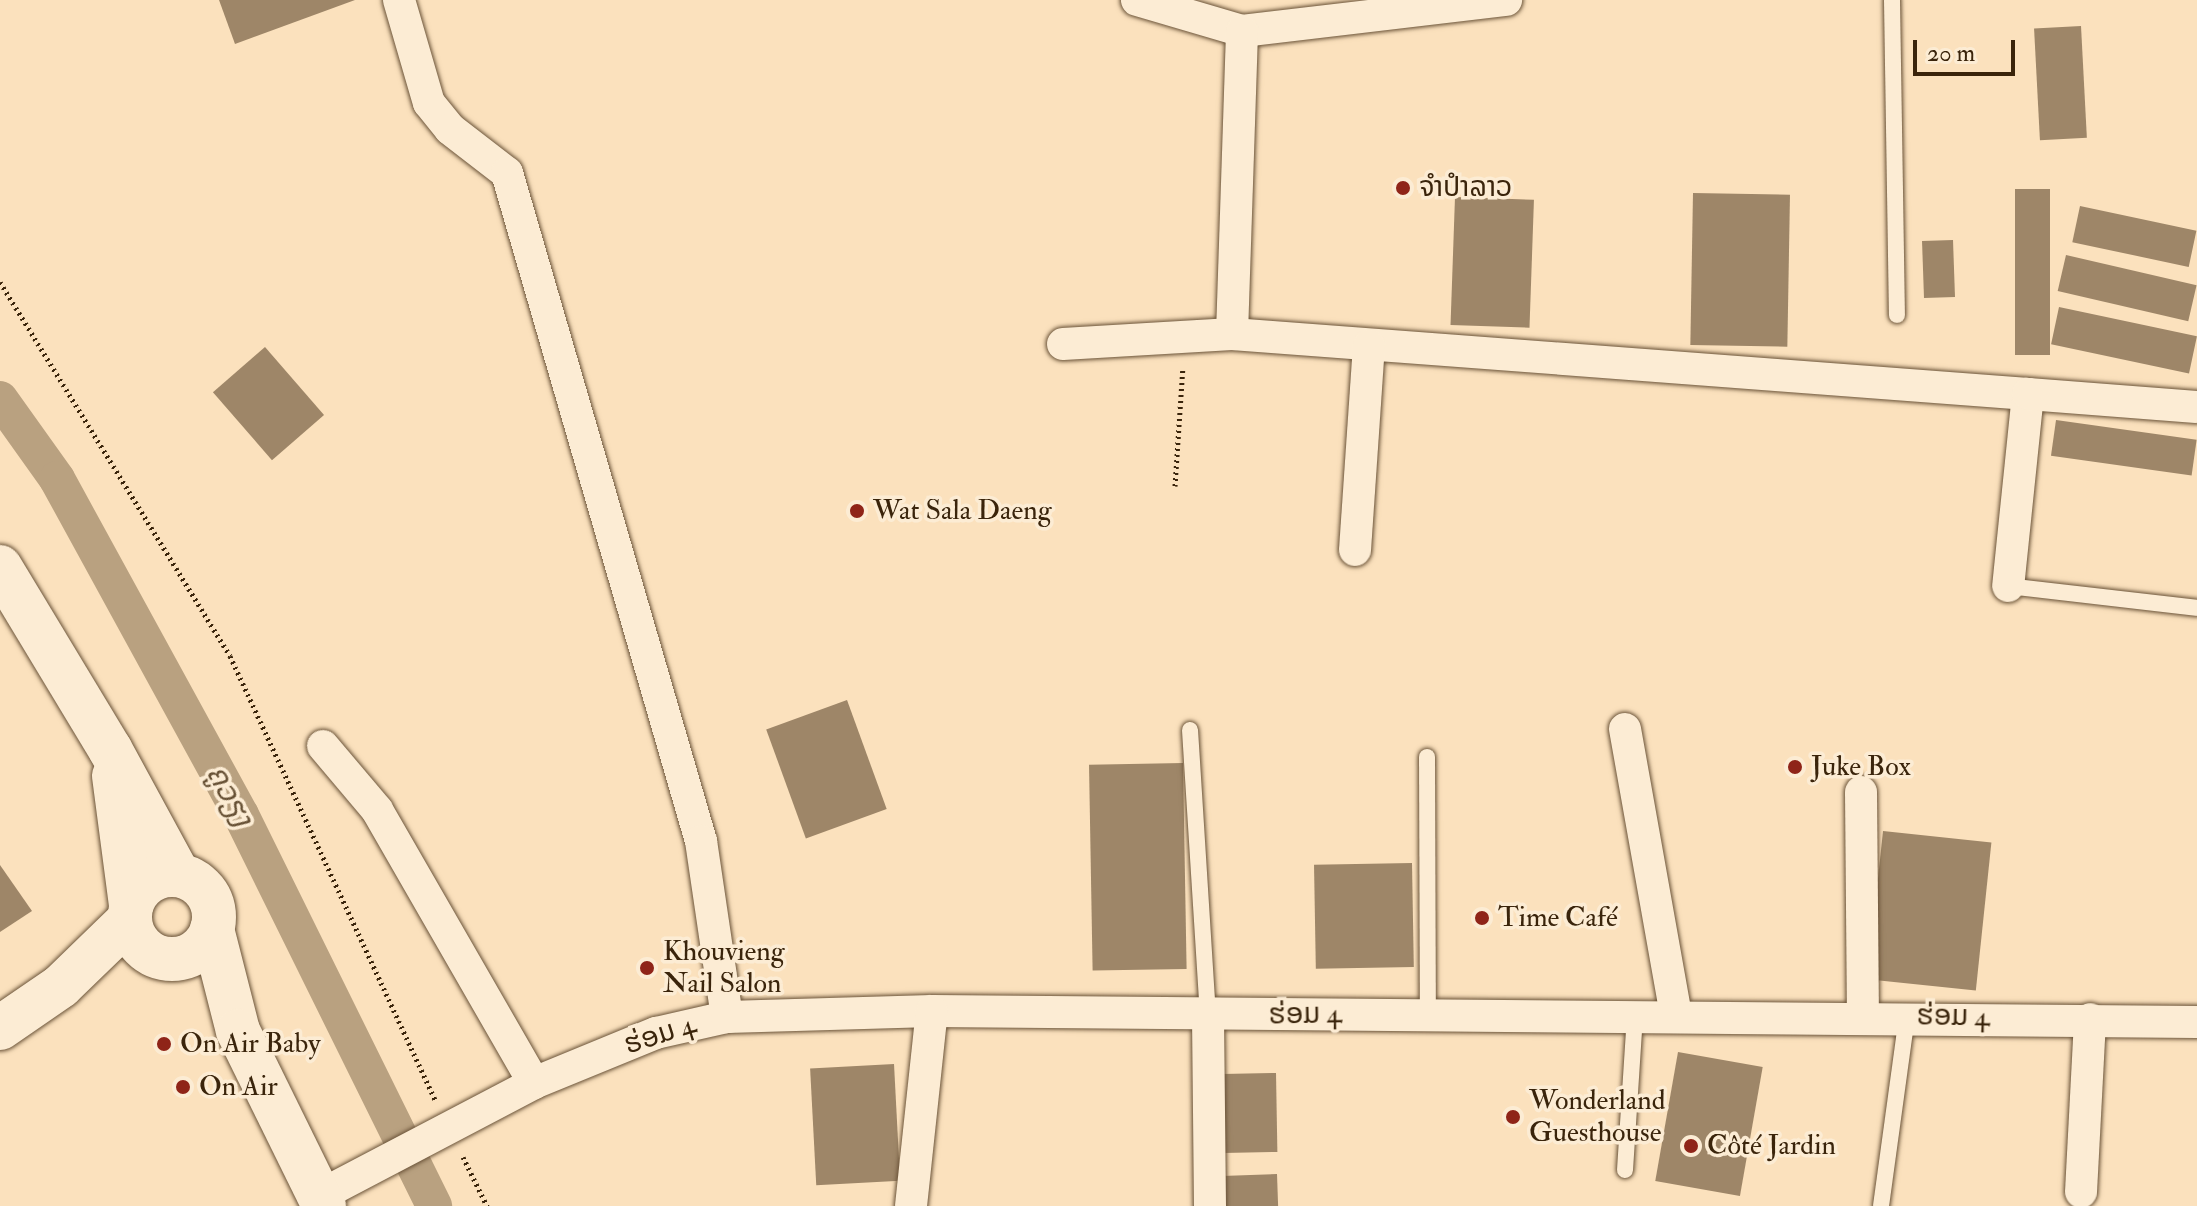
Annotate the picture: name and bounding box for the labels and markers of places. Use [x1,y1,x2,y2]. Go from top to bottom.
place label: ຈຳປຳລາວ [1419,171,1512,205]
marker: ຈຳປຳລາວ [1394,179,1412,197]
place label: Wat Sala Daeng [873,494,1051,528]
marker: Wat Sala Daeng [848,502,866,520]
place label: Juke Box [1811,750,1911,784]
marker: Juke Box [1786,758,1804,776]
place label: Time Café [1498,901,1618,935]
marker: Time Café [1473,909,1491,927]
place label: Khouvieng Nail Salon [663,935,785,1001]
marker: Khouvieng Nail Salon [638,959,656,977]
place label: On Air Baby [180,1027,320,1061]
marker: On Air Baby [155,1035,173,1053]
place label: On Air [199,1070,278,1104]
marker: On Air [174,1078,192,1096]
place label: Wonderland Guesthouse [1529,1084,1665,1150]
marker: Wonderland Guesthouse [1504,1108,1522,1126]
place label: Côté Jardin [1707,1129,1836,1163]
marker: Côté Jardin [1682,1137,1700,1155]

